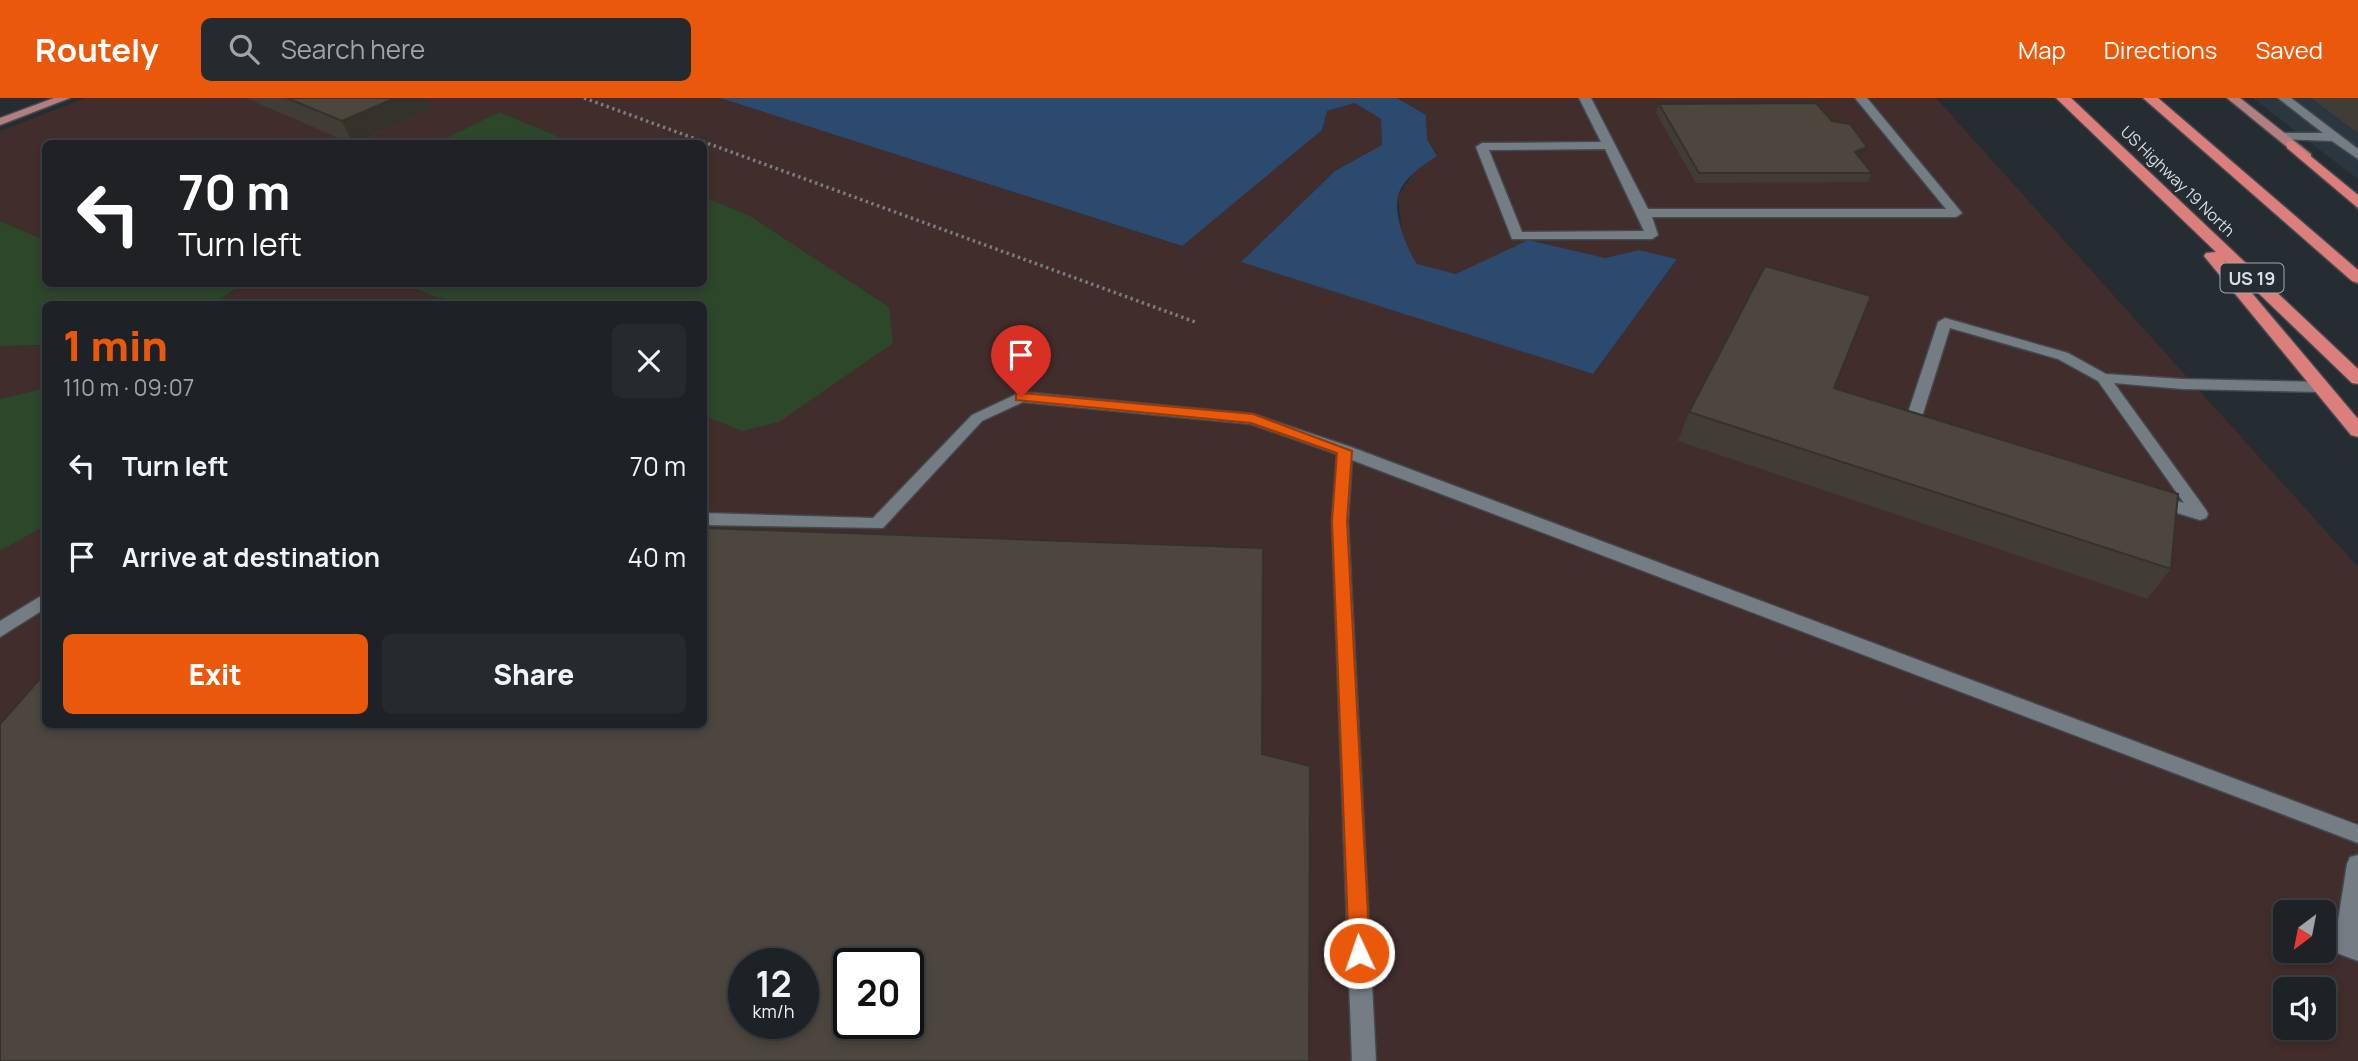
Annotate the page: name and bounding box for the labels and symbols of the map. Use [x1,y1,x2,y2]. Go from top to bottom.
street label: US Highway 19 North [2116,121,2240,241]
road number: US 19 [2220,264,2284,293]
pin [991,325,1051,397]
north arrow [2273,900,2336,962]
position arrow [1322,916,1396,990]
speed limit sign: 20 [833,948,924,1039]

